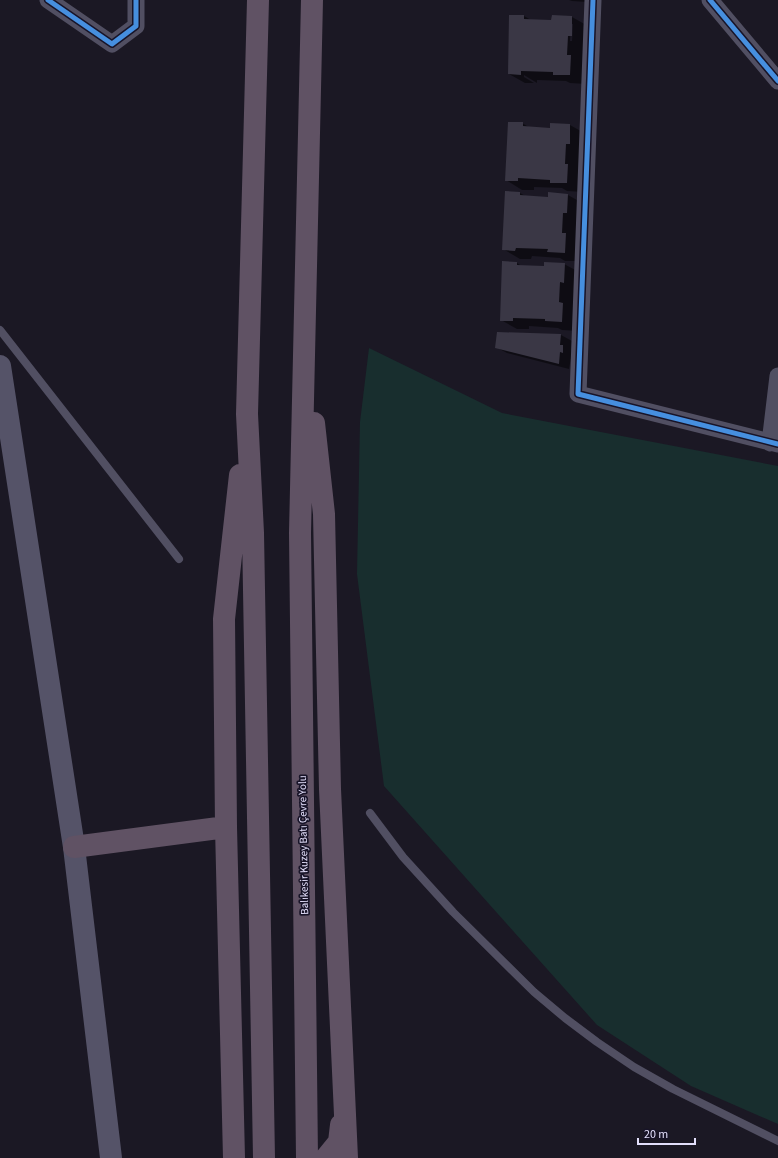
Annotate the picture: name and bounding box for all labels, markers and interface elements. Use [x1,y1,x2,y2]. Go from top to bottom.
street label: Balıkesir Kuzey Batı Çevre Yolu [295,775,312,915]
scale bar [638,1120,695,1146]
text: 20 m [644,1126,668,1143]

